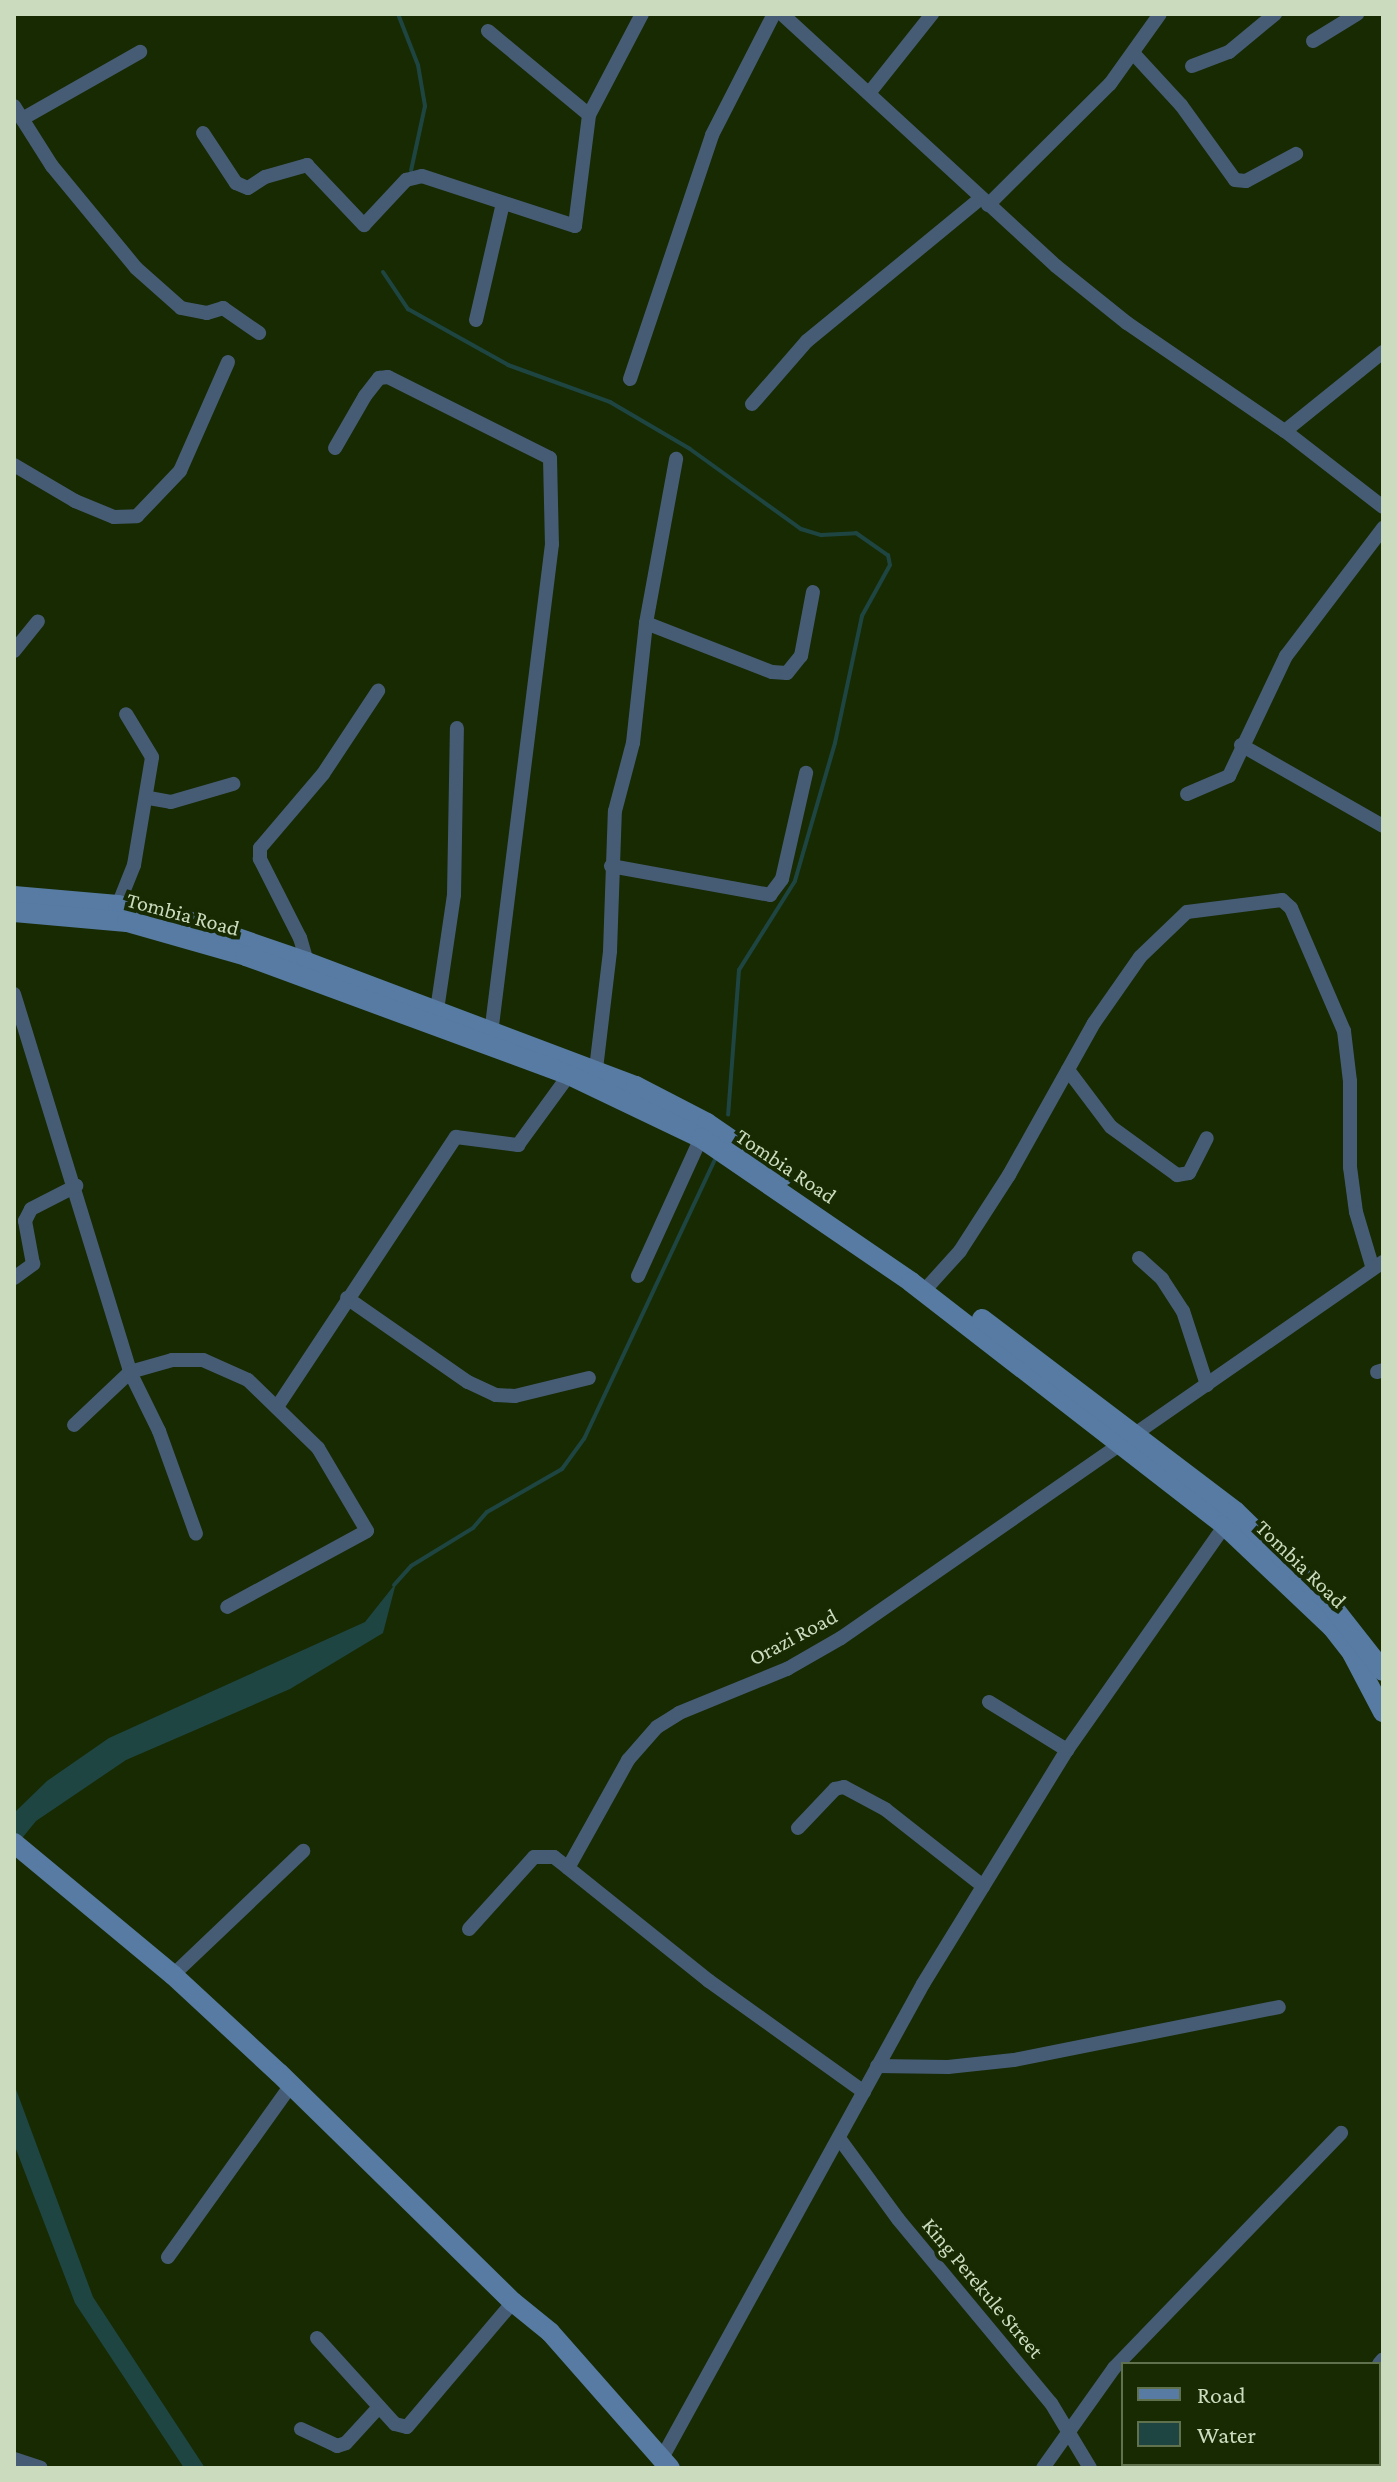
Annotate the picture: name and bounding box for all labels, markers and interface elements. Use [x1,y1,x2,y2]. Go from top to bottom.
street label: Tombia Road [124,886,242,942]
street label: Tombia Road [731,1123,841,1209]
street label: Tombia Road [1250,1514,1352,1614]
street label: Orazi Road [744,1603,842,1671]
street label: King Perekule Street [917,2212,1049,2364]
legend [1121,2362,1381,2466]
text: Road [1197,2381,1246,2408]
text: Water [1197,2421,1256,2448]

